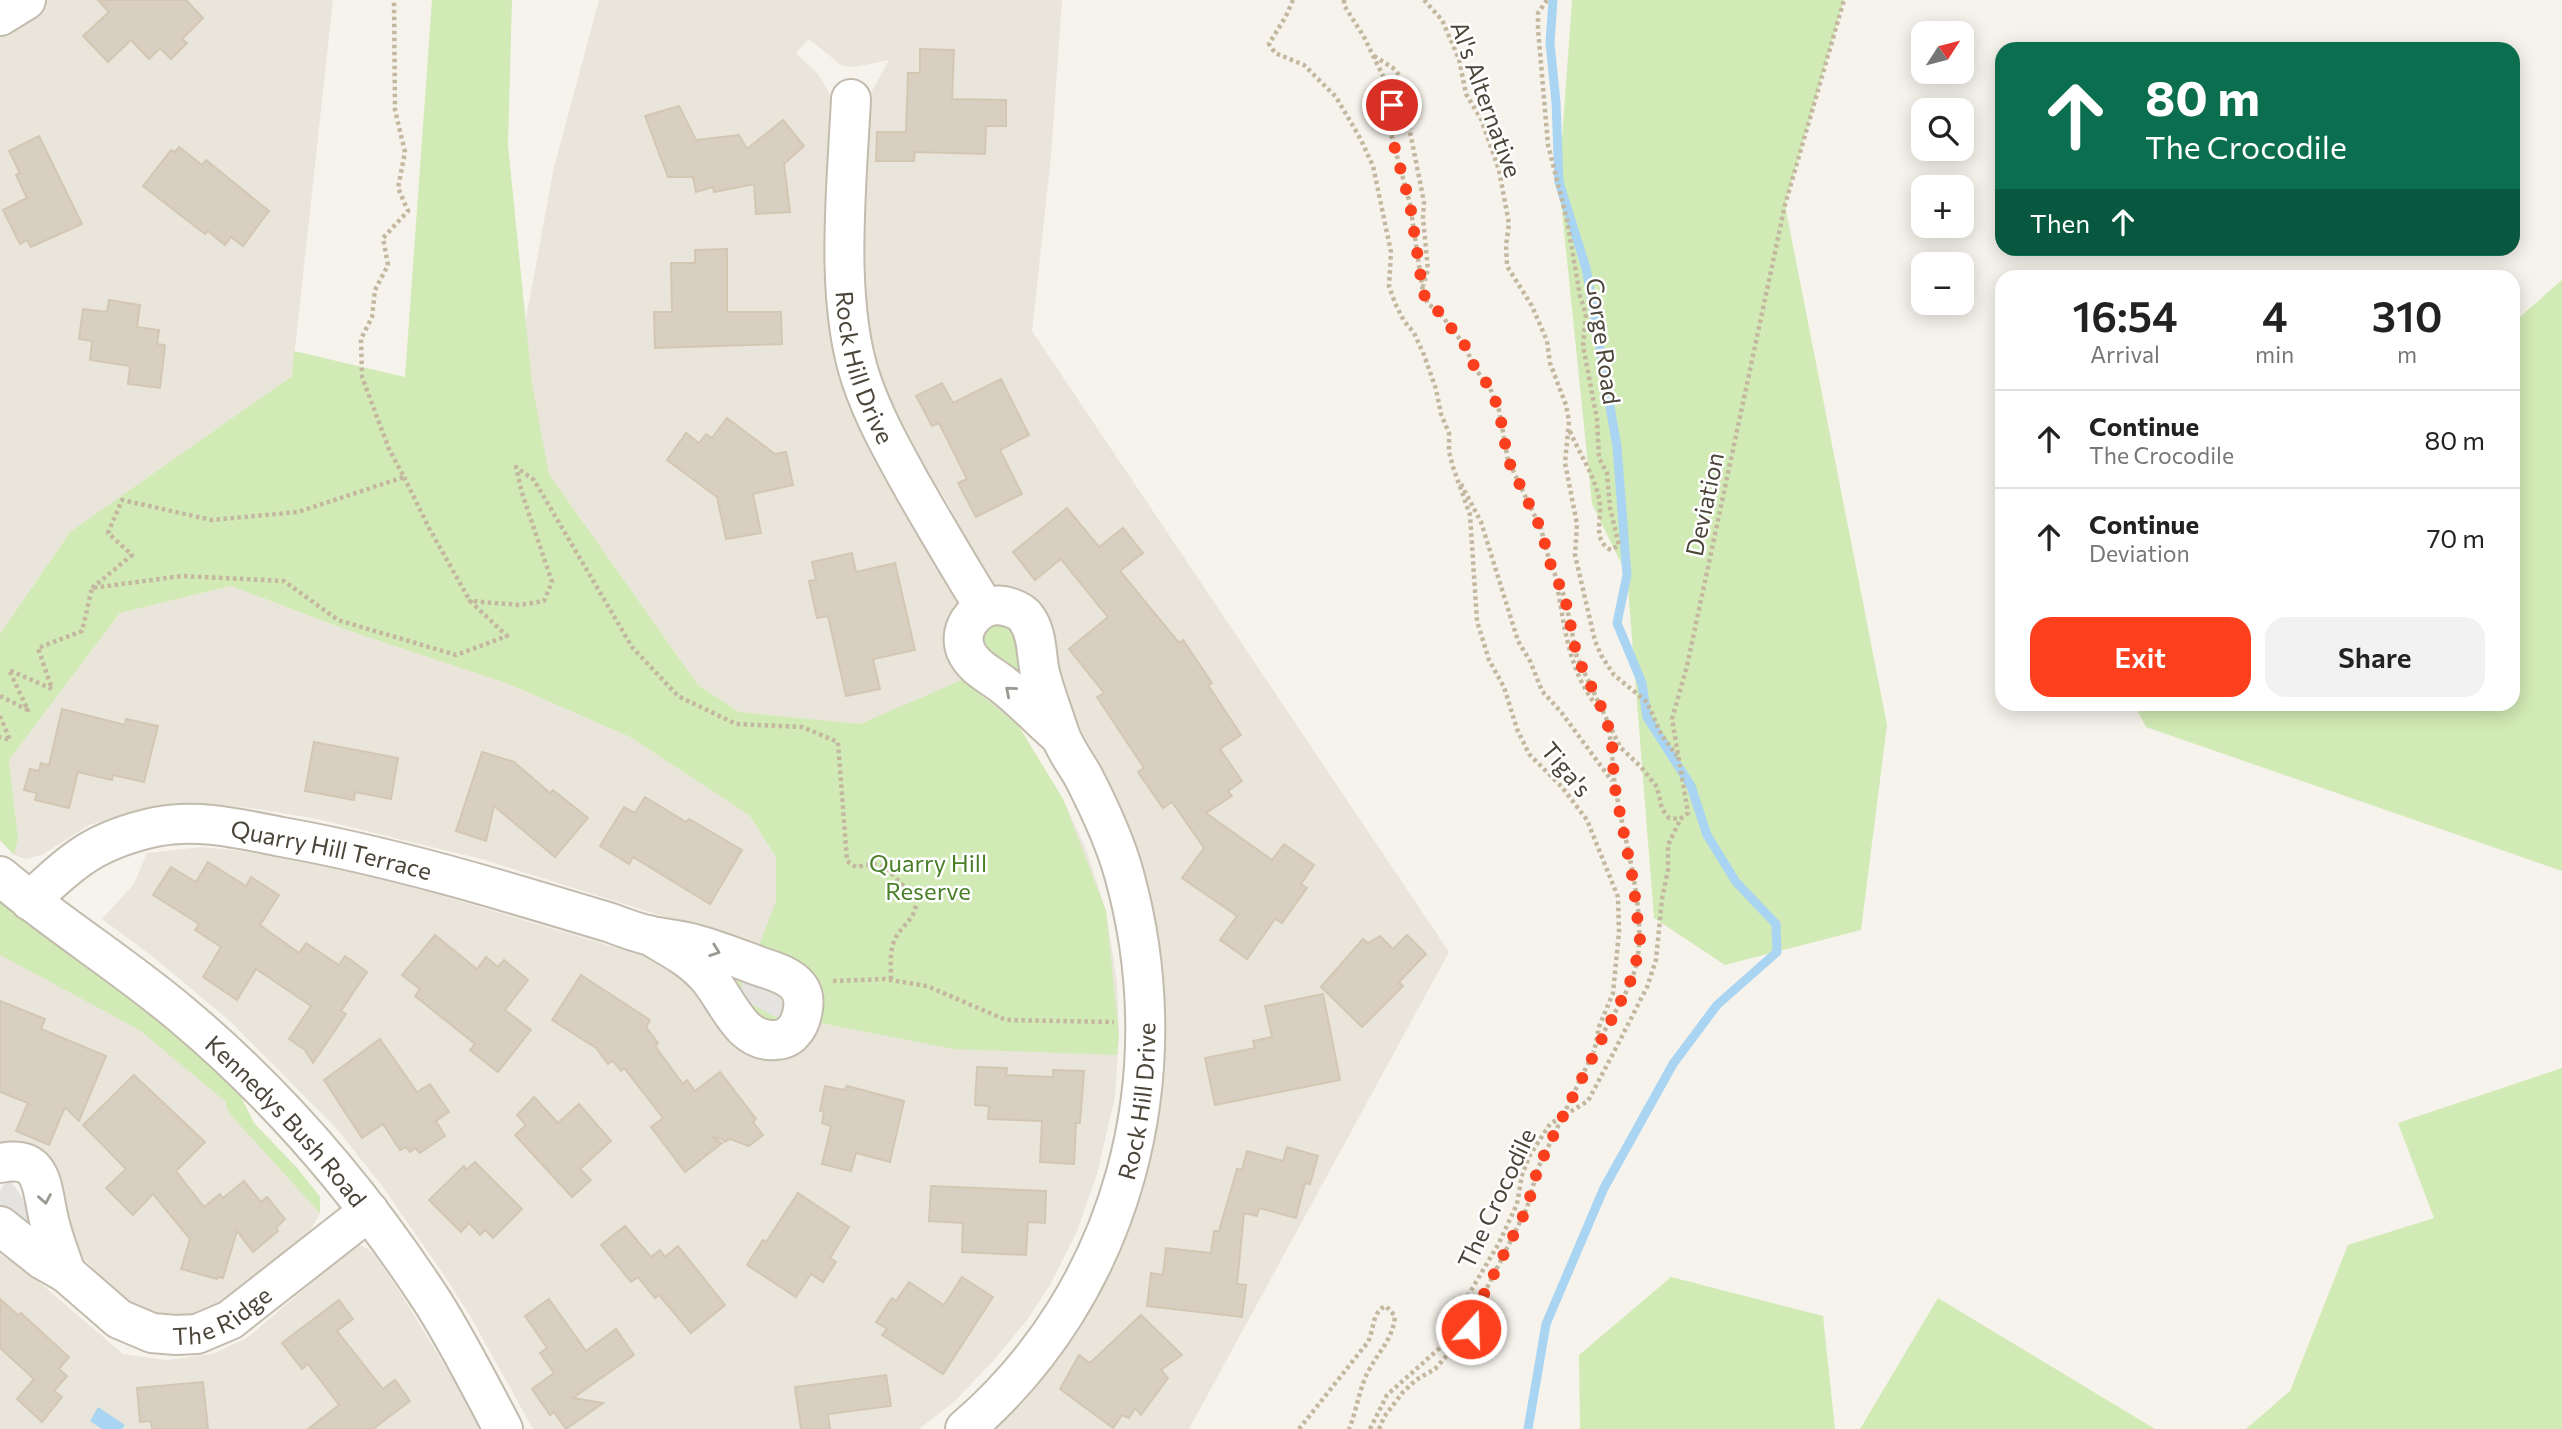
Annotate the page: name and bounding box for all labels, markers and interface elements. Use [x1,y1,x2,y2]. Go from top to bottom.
street label: Al's Alternative [1445,17,1529,181]
north arrow [1911,21,1974,84]
map controls [1911,21,1974,315]
text: 80 m [2145,66,2260,126]
icon: ahead [2030,70,2121,161]
pin [1362,75,1422,135]
icon: arrive [1373,86,1411,124]
button: search [1911,98,1974,161]
text: The Crocodile [2145,126,2347,166]
button: + [1911,175,1974,238]
icon: ahead [2104,203,2142,241]
text: Then [2030,207,2090,238]
button: − [1911,252,1974,315]
street label: Gorge Road [1581,276,1627,406]
text: 16:54 [2073,289,2178,341]
text: 4 [2262,289,2287,341]
text: 310 [2372,289,2442,341]
street label: Rock Hill Drive [831,290,901,448]
text: Arrival [2090,340,2160,368]
text: min [2255,340,2294,368]
text: m [2397,340,2417,368]
text: Continue [2089,410,2199,441]
icon: ahead [2030,420,2068,458]
text: 80 m [2425,424,2485,455]
text: The Crocodile [2089,441,2234,469]
street label: Deviation [1679,450,1729,558]
text: Continue [2089,508,2199,539]
icon: ahead [2030,518,2068,556]
text: 70 m [2427,522,2485,553]
text: Deviation [2089,539,2190,567]
button: Exit [2030,617,2251,697]
button: Share [2265,617,2485,697]
one-way arrow [1005,687,1018,699]
street label: Tiga's [1536,736,1598,802]
street label: Quarry Hill Terrace [229,813,435,885]
park label: Quarry Hill Reserve [869,848,987,905]
one-way arrow [708,943,720,957]
street label: Rock Hill Drive [1111,1022,1160,1183]
street label: Kennedys Bush Road [200,1028,374,1212]
street label: The Crocodile [1451,1123,1541,1273]
one-way arrow [36,1192,51,1204]
street label: The Ridge [172,1279,277,1350]
position arrow [1434,1292,1508,1366]

